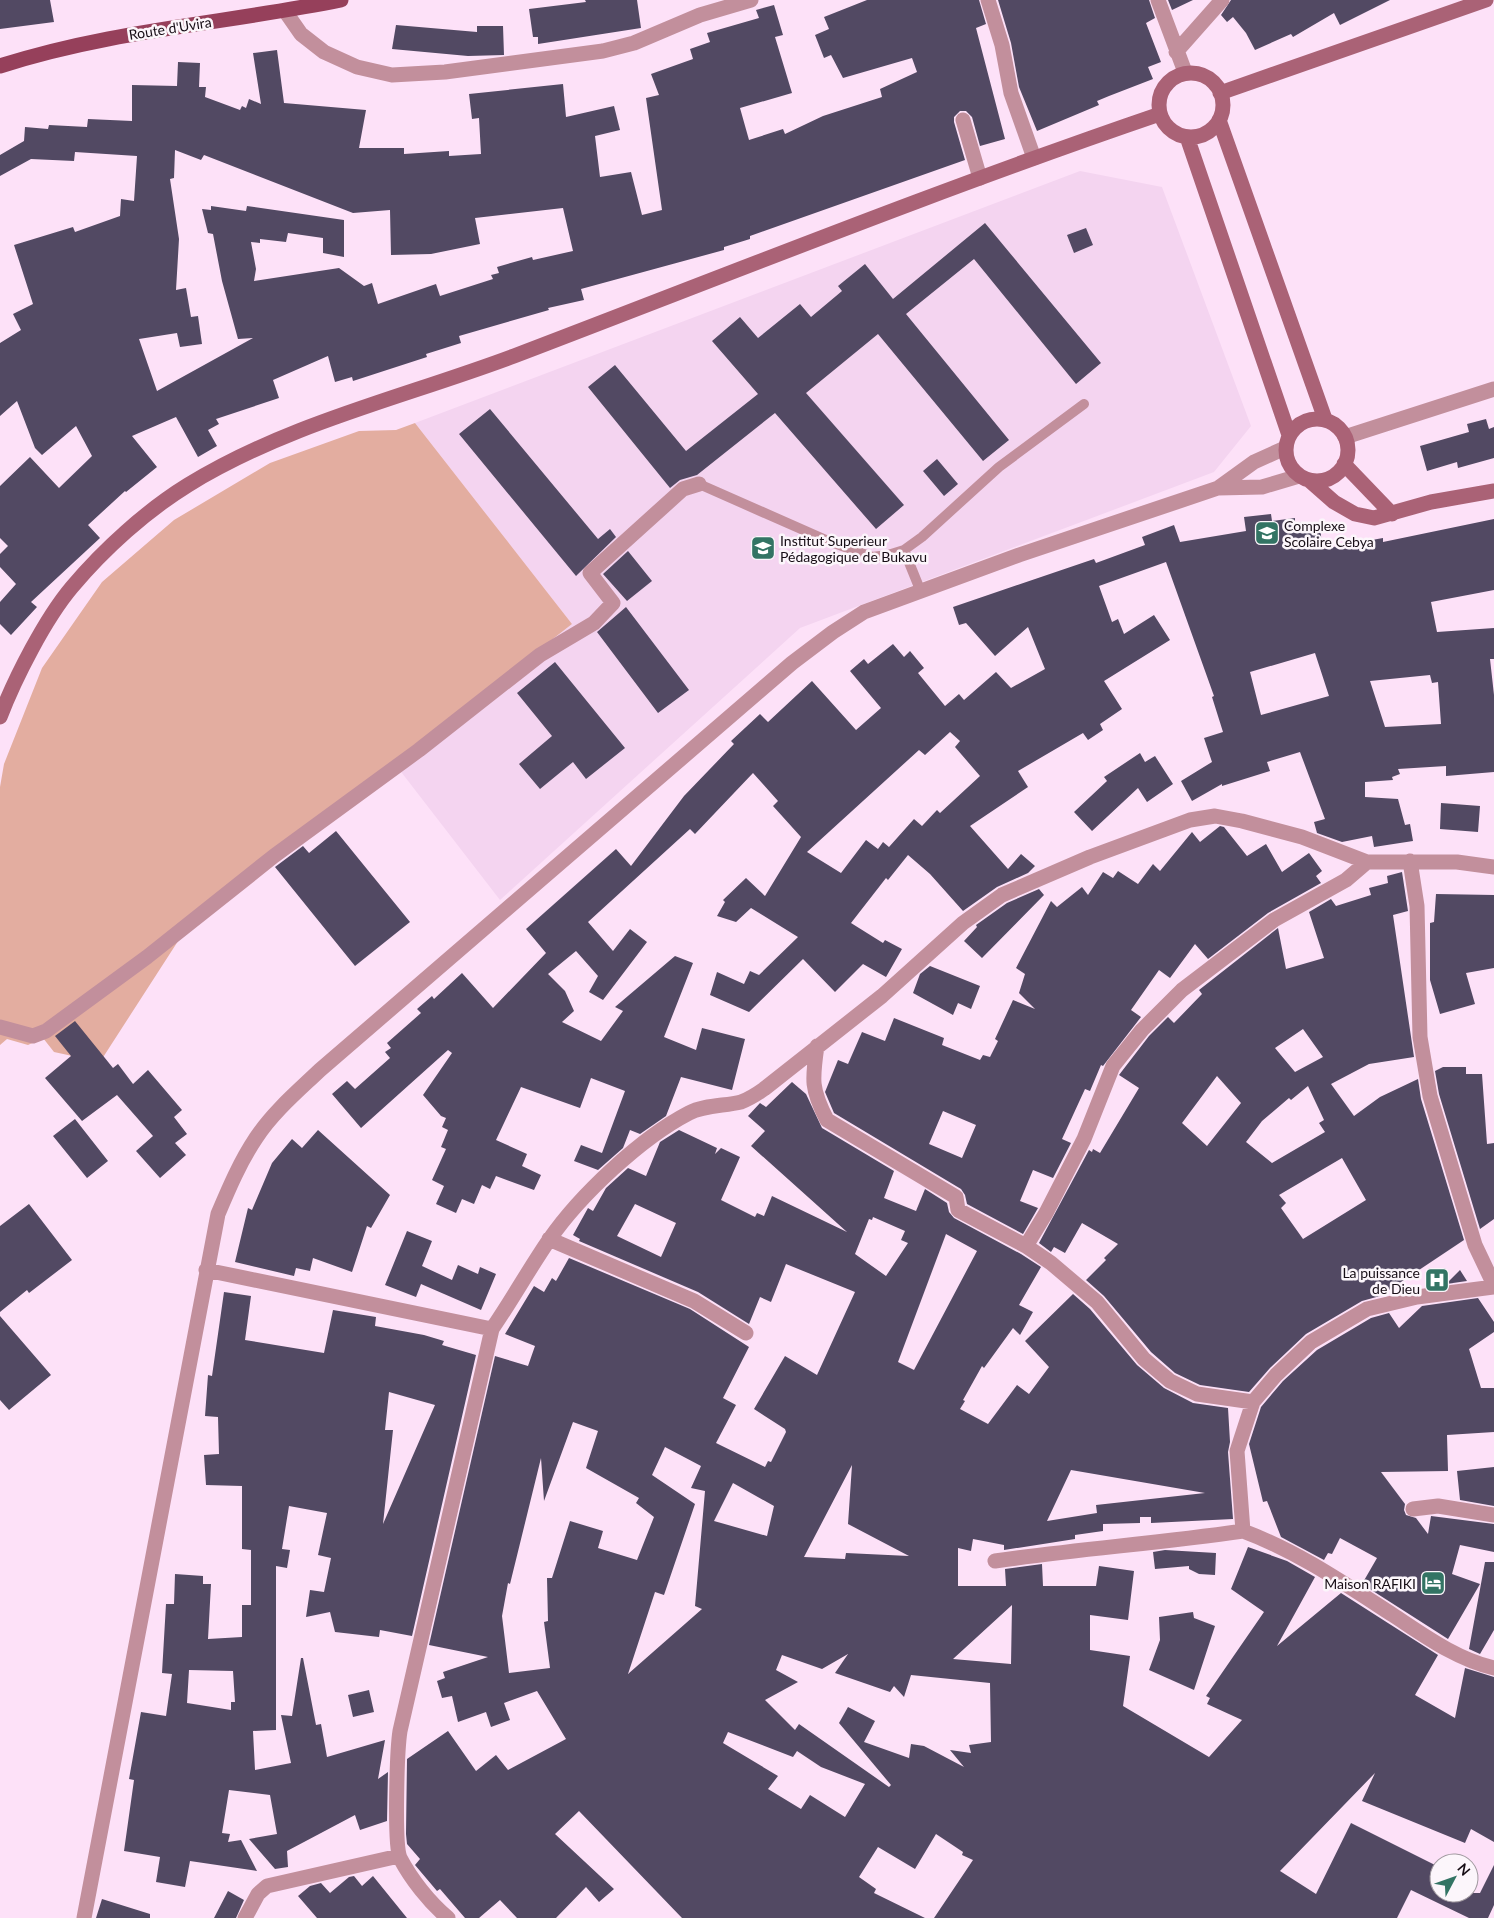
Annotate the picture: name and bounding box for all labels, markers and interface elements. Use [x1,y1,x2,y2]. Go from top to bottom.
street label: Route d'Uvira [127,13,213,43]
place label: Complexe Scolaire Cebya [1284,517,1374,550]
school or university icon: Complexe Scolaire Cebya [1254,520,1280,546]
place label: Institut Superieur Pédagogique de Bukavu [780,532,927,565]
school or university icon: Institut Superieur Pédagogique de Bukavu [750,535,776,561]
place label: La puissance de Dieu [1342,1264,1420,1297]
hospital icon: La puissance de Dieu [1424,1267,1450,1293]
hotel icon: Maison RAFIKI [1420,1570,1446,1596]
place label: Maison RAFIKI [1324,1575,1416,1592]
north arrow [1429,1853,1479,1903]
text: N [1454,1859,1474,1879]

